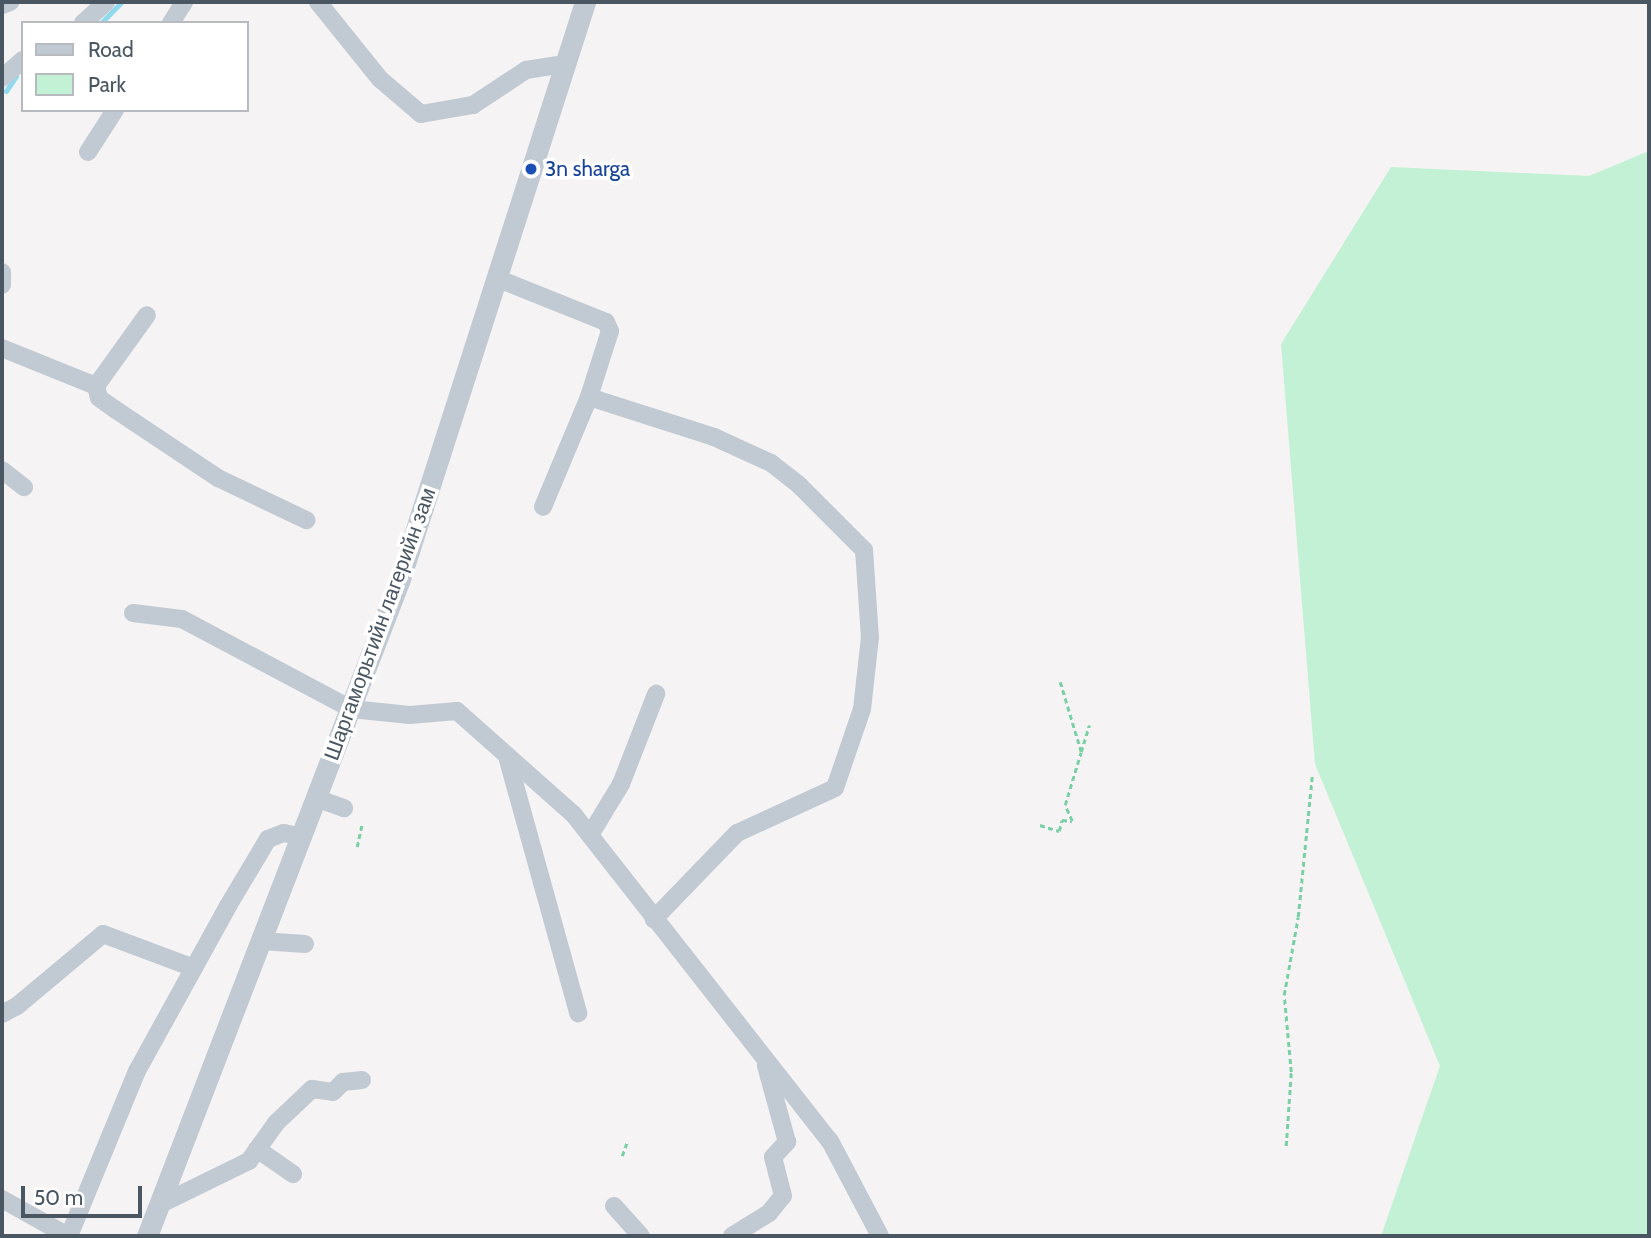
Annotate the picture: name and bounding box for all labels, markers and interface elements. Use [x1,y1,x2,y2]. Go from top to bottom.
legend [21,21,248,112]
text: Road [88,37,134,62]
text: Park [88,72,126,97]
place label: 3n sharga [545,156,630,182]
marker: 3n sharga [523,161,539,177]
street label: Шаргаморьтийн лагерийн зам [319,484,441,764]
scale bar [24,1172,145,1216]
text: 50 m [34,1185,83,1210]

